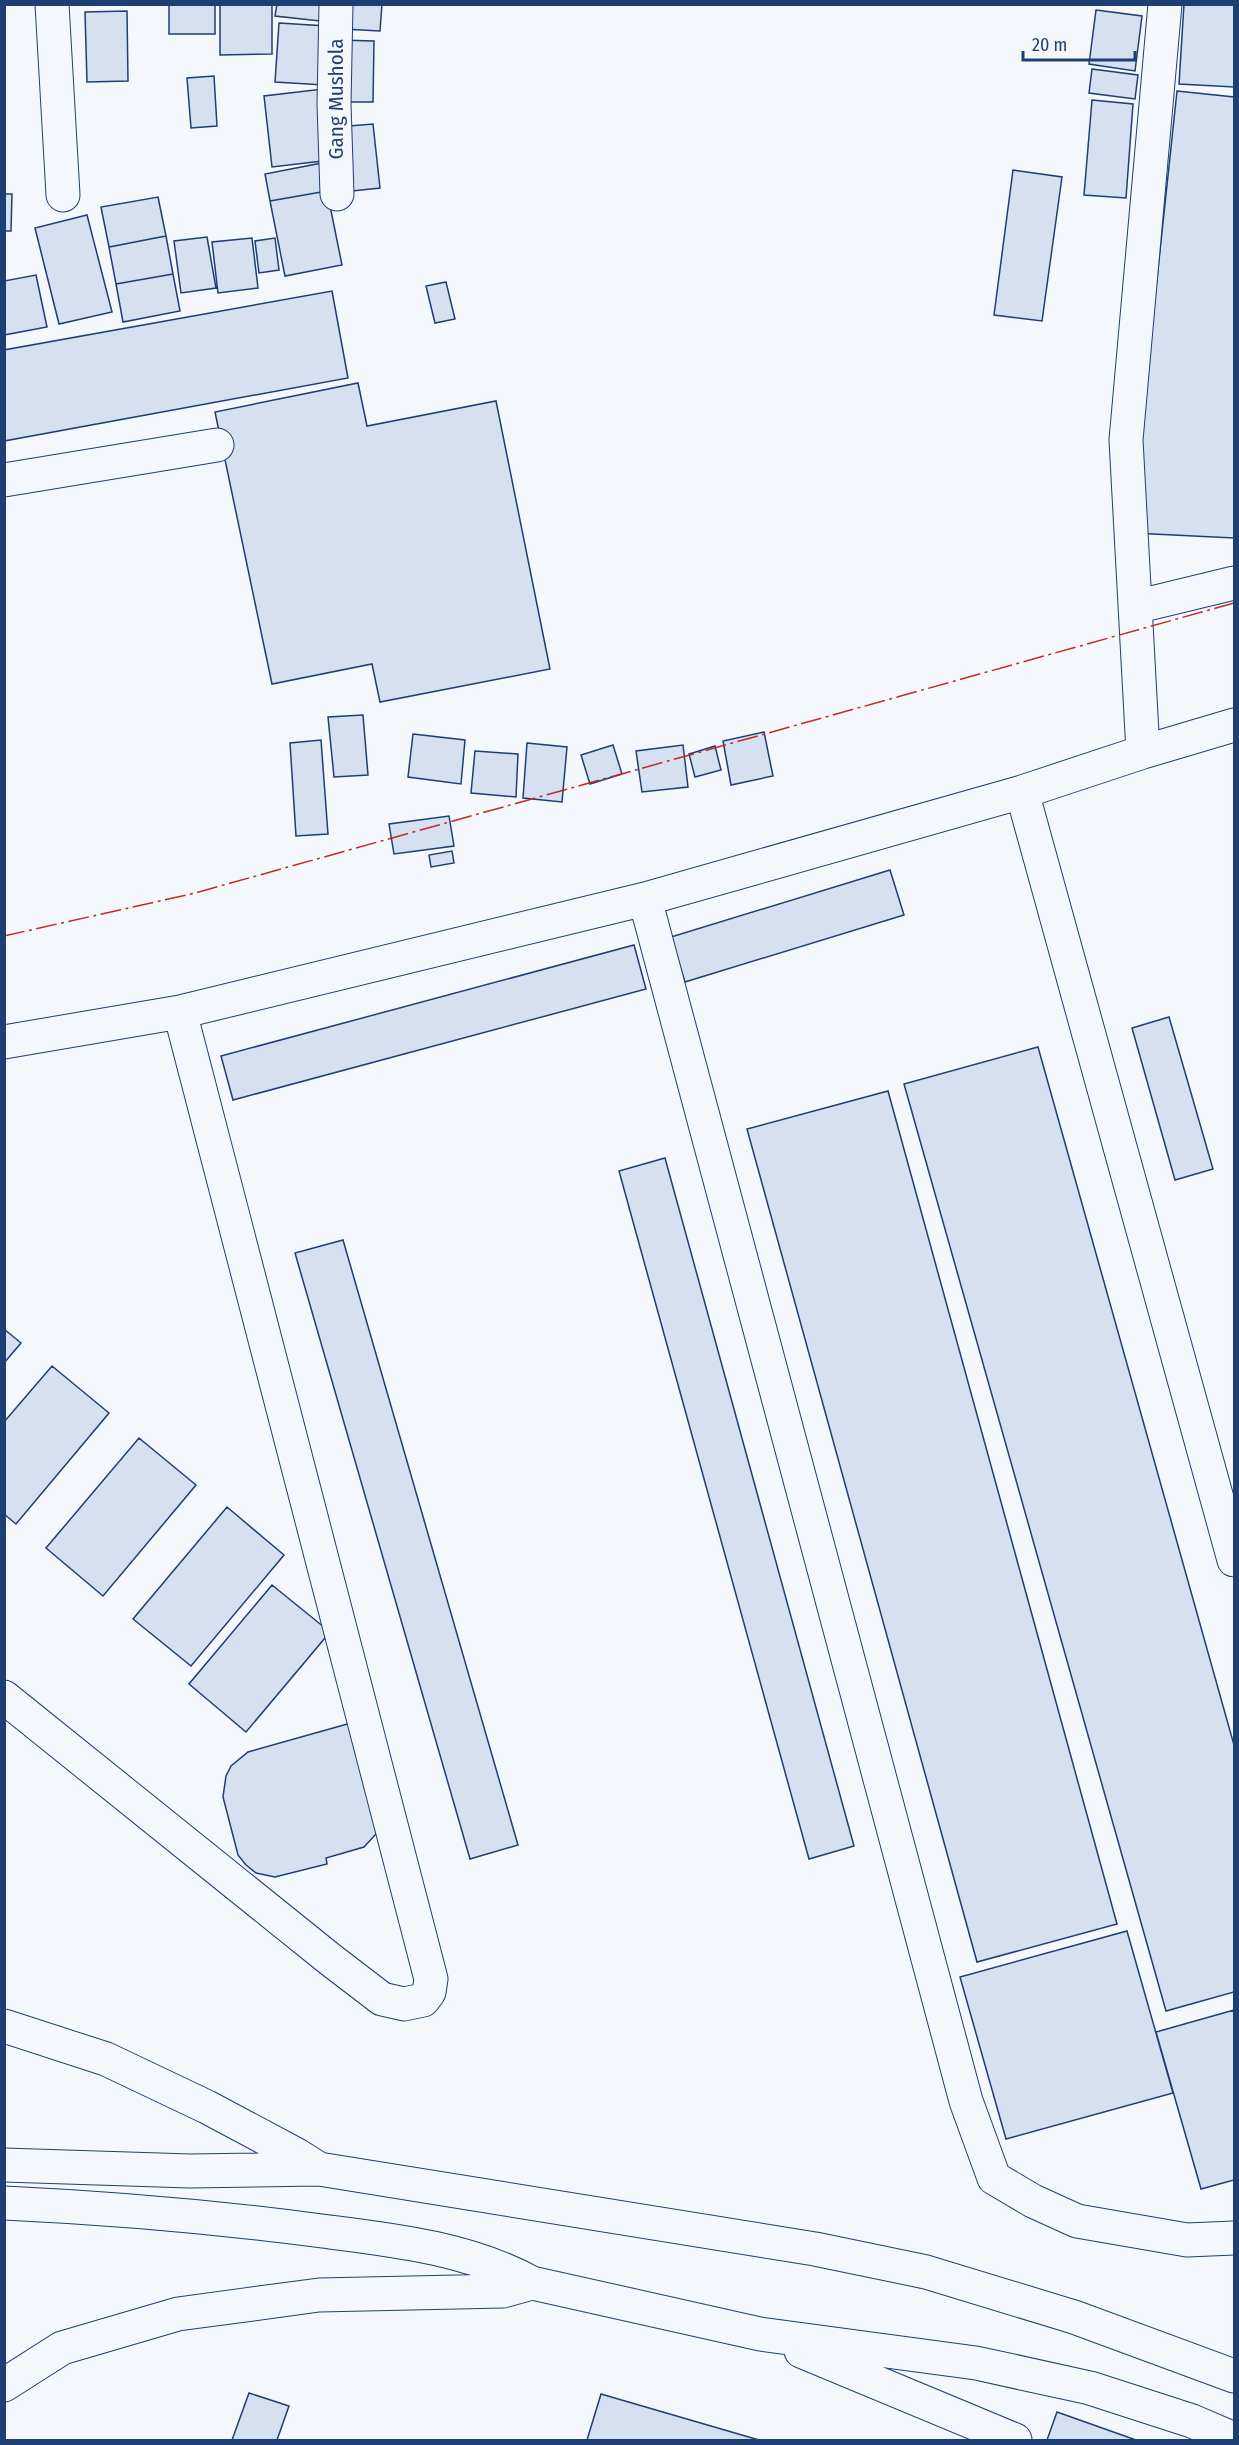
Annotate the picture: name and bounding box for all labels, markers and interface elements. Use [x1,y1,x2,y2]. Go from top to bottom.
scale bar [1023,24,1136,62]
text: 20 m [1032,34,1067,56]
street label: Gang Mushola [323,39,349,159]

